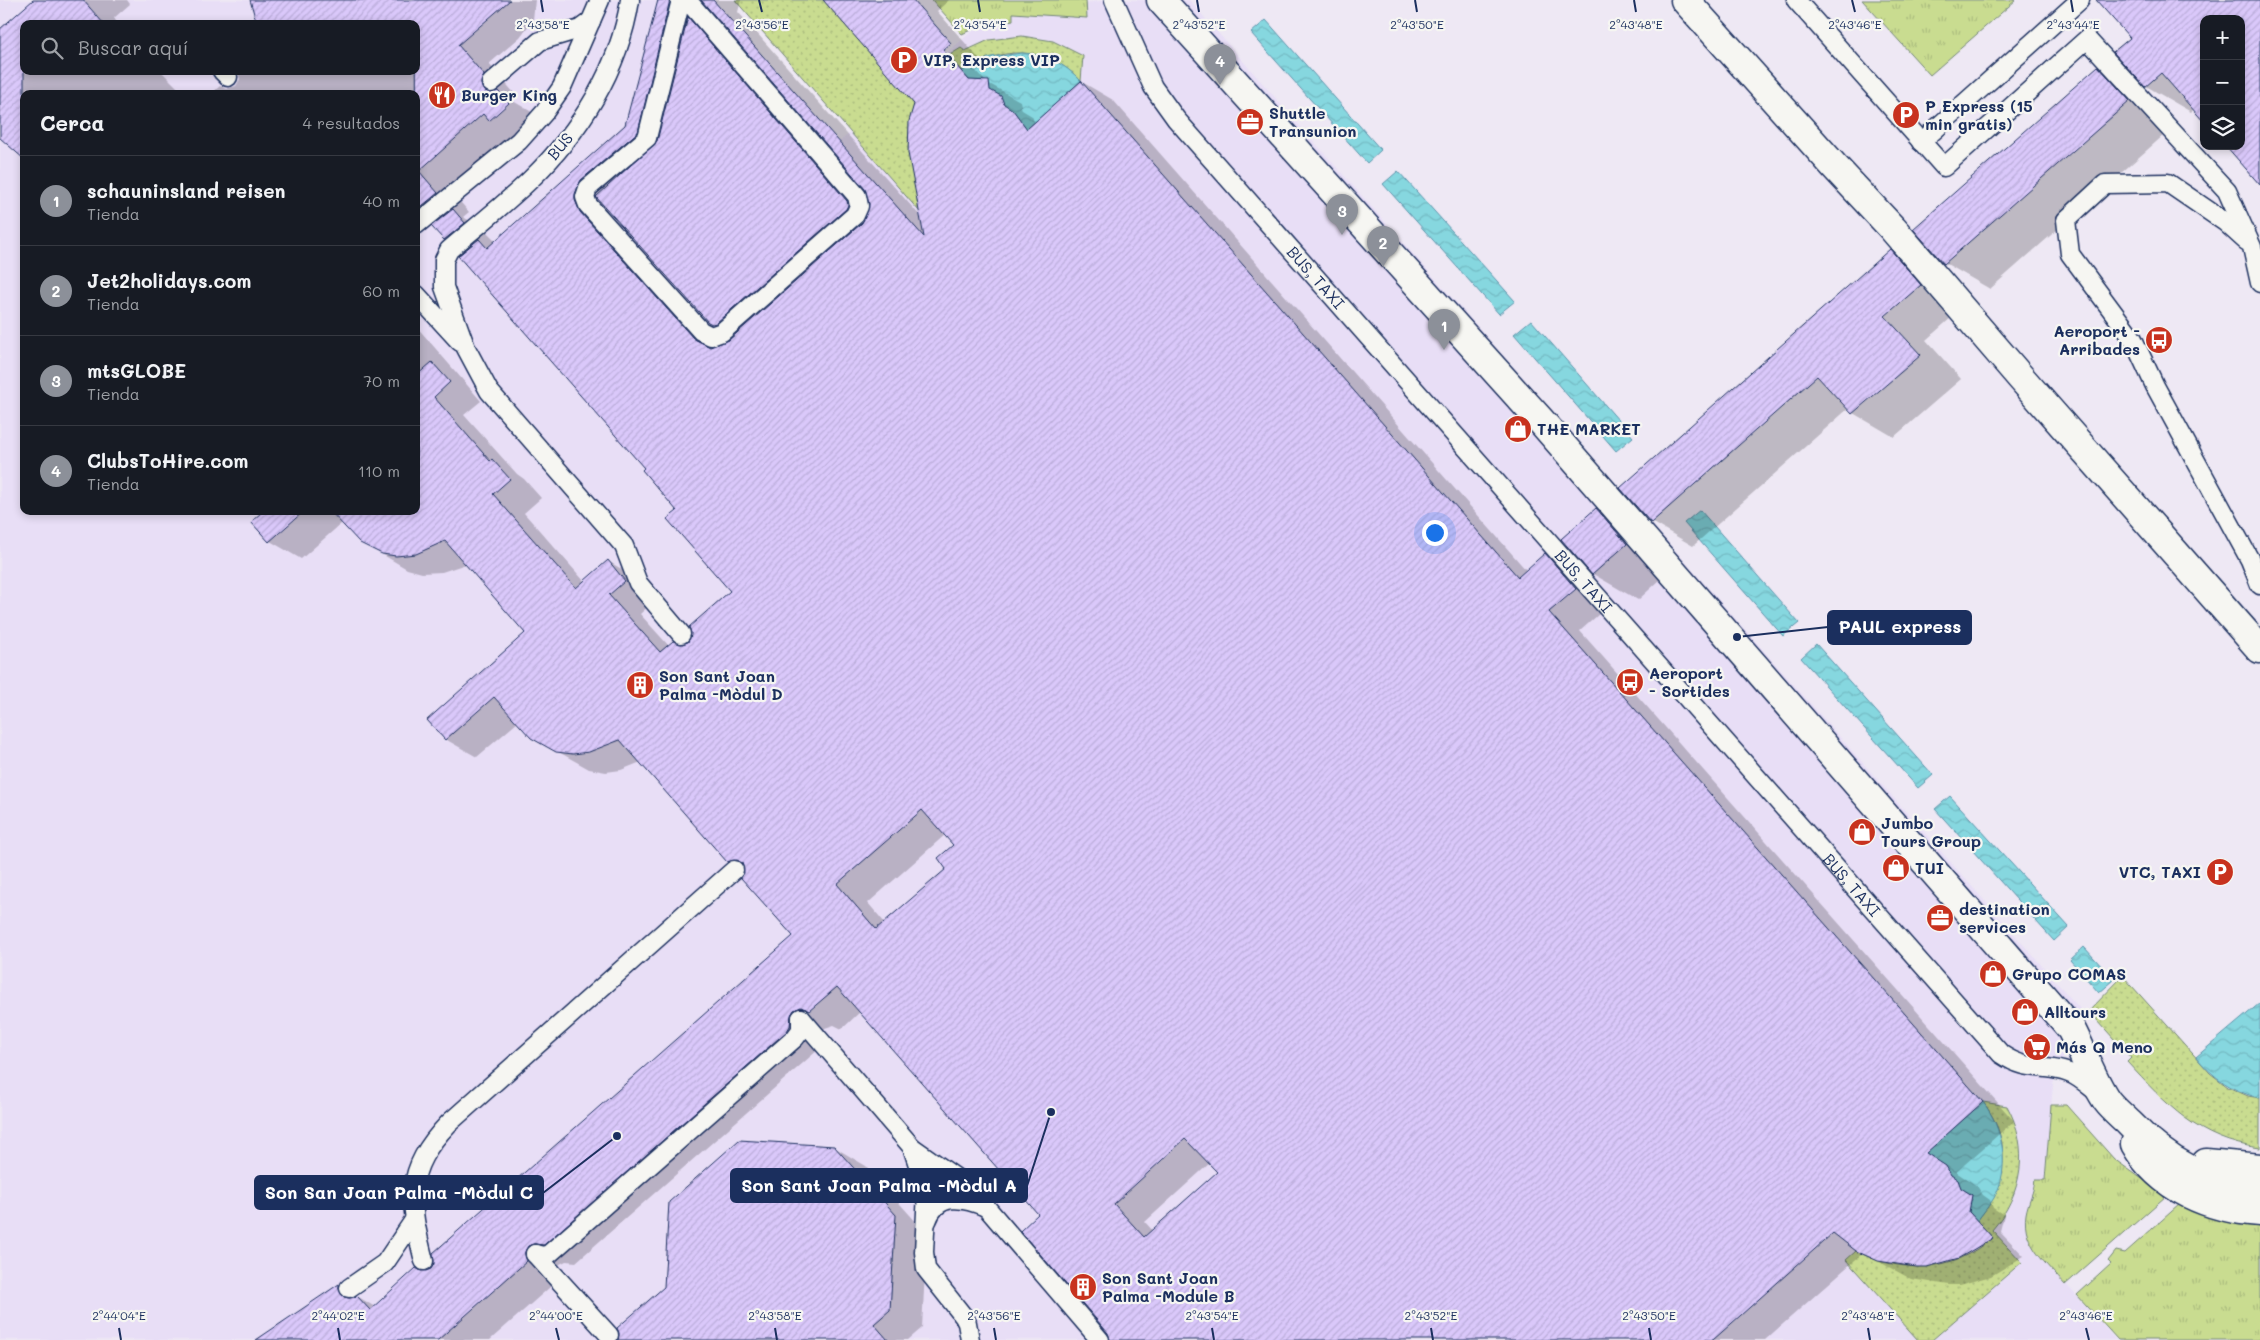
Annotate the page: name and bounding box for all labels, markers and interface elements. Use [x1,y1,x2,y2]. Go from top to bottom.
map controls [2200,15,2245,150]
button: + [2200,15,2245,60]
text: 2°43'58"E [516,16,570,32]
text: 2°43'56"E [735,16,789,32]
text: 2°43'54"E [953,16,1007,32]
text: 2°43'52"E [1173,16,1226,32]
text: 2°43'50"E [1390,16,1444,32]
text: 2°43'48"E [1609,16,1663,32]
text: 2°43'46"E [1828,16,1882,32]
text: 2°43'44"E [2046,16,2100,32]
search box [20,20,420,75]
icon: search [38,34,66,62]
text: Buscar aquí [78,35,188,60]
pin: 4 [1204,44,1236,85]
parking icon: VIP, Express VIP [889,45,919,75]
place label: VIP, Express VIP [923,49,1060,70]
button: − [2200,60,2245,105]
restaurant icon: Burger King [427,80,457,110]
place label: Burger King [461,84,557,105]
place label: P Express (15 min gratis) [1925,95,2033,134]
parking icon: P Express (15 min gratis) [1891,100,1921,130]
place label: Shuttle Transunion [1269,102,1357,141]
button: layers [2200,105,2245,150]
office icon: Shuttle Transunion [1235,107,1265,137]
text: Cerca [40,109,105,136]
text: 4 resultados [303,112,400,133]
street label: BUS [542,128,577,164]
text: schauninsland reisen [87,178,285,203]
text: 1 [52,190,60,211]
text: 40 m [363,190,400,211]
pin: 3 [1326,194,1358,235]
text: Tienda [87,203,140,224]
pin: 2 [1367,226,1399,267]
street label: BUS, TAXI [1283,241,1350,313]
text: Jet2holidays.com [87,268,251,293]
text: 2 [52,280,60,301]
text: 60 m [363,280,400,301]
text: Tienda [87,293,140,314]
pin: 1 [1428,309,1460,350]
place label: Aeroport - Arribades [2054,320,2140,359]
bus stop icon: Aeroport - Arribades [2144,325,2174,355]
text: mtsGLOBE [87,358,186,383]
text: 3 [51,370,61,391]
text: 70 m [363,370,400,391]
text: Tienda [87,383,140,404]
shop icon: THE MARKET [1503,414,1533,444]
place label: THE MARKET [1537,418,1641,439]
text: ClubsToHire.com [87,448,248,473]
text: 4 [51,460,61,481]
text: 110 m [358,460,400,481]
text: Tienda [87,473,140,494]
your location [1422,520,1448,546]
street label: BUS, TAXI [1551,545,1618,617]
callout: PAUL express [1828,611,1971,644]
text: PAUL express [1839,614,1961,638]
place label: Aeroport - Sortides [1649,662,1730,701]
place label: Son Sant Joan Palma -Mòdul D [659,665,783,704]
bus stop icon: Aeroport - Sortides [1615,667,1645,697]
building icon: Son Sant Joan Palma -Mòdul D [625,670,655,700]
place label: Jumbo Tours Group [1881,812,1981,851]
shop icon: Jumbo Tours Group [1847,817,1877,847]
street label: BUS, TAXI [1819,849,1885,920]
shop icon: TUI [1881,853,1911,883]
place label: TUI [1915,857,1944,878]
parking icon: VTC, TAXI [2205,857,2235,887]
place label: VTC, TAXI [2119,861,2201,882]
place label: destination services [1959,898,2050,937]
office icon: destination services [1925,903,1955,933]
shop icon: Grupo COMAS [1978,959,2008,989]
place label: Grupo COMAS [2012,963,2126,984]
shop icon: Alltours [2010,997,2040,1027]
place label: Alltours [2044,1001,2106,1022]
supermarket icon: Más Q Meno [2022,1032,2052,1062]
place label: Más Q Meno [2056,1036,2153,1057]
callout: Son Sant Joan Palma -Mòdul A [731,1169,1027,1202]
text: Son Sant Joan Palma -Mòdul A [741,1173,1017,1197]
callout: Son San Joan Palma -Mòdul C [255,1176,543,1209]
text: Son San Joan Palma -Mòdul C [265,1180,533,1204]
place label: Son Sant Joan Palma -Module B [1102,1267,1234,1306]
building icon: Son Sant Joan Palma -Module B [1068,1272,1098,1302]
text: 2°44'04"E [92,1307,146,1323]
text: 2°44'02"E [311,1307,365,1323]
text: 2°44'00"E [529,1307,583,1323]
text: 2°43'58"E [748,1307,802,1323]
text: 2°43'56"E [967,1307,1021,1323]
text: 2°43'54"E [1185,1307,1239,1323]
text: 2°43'52"E [1405,1307,1458,1323]
text: 2°43'50"E [1622,1307,1676,1323]
text: 2°43'48"E [1841,1307,1895,1323]
text: 2°43'46"E [2059,1307,2113,1323]

